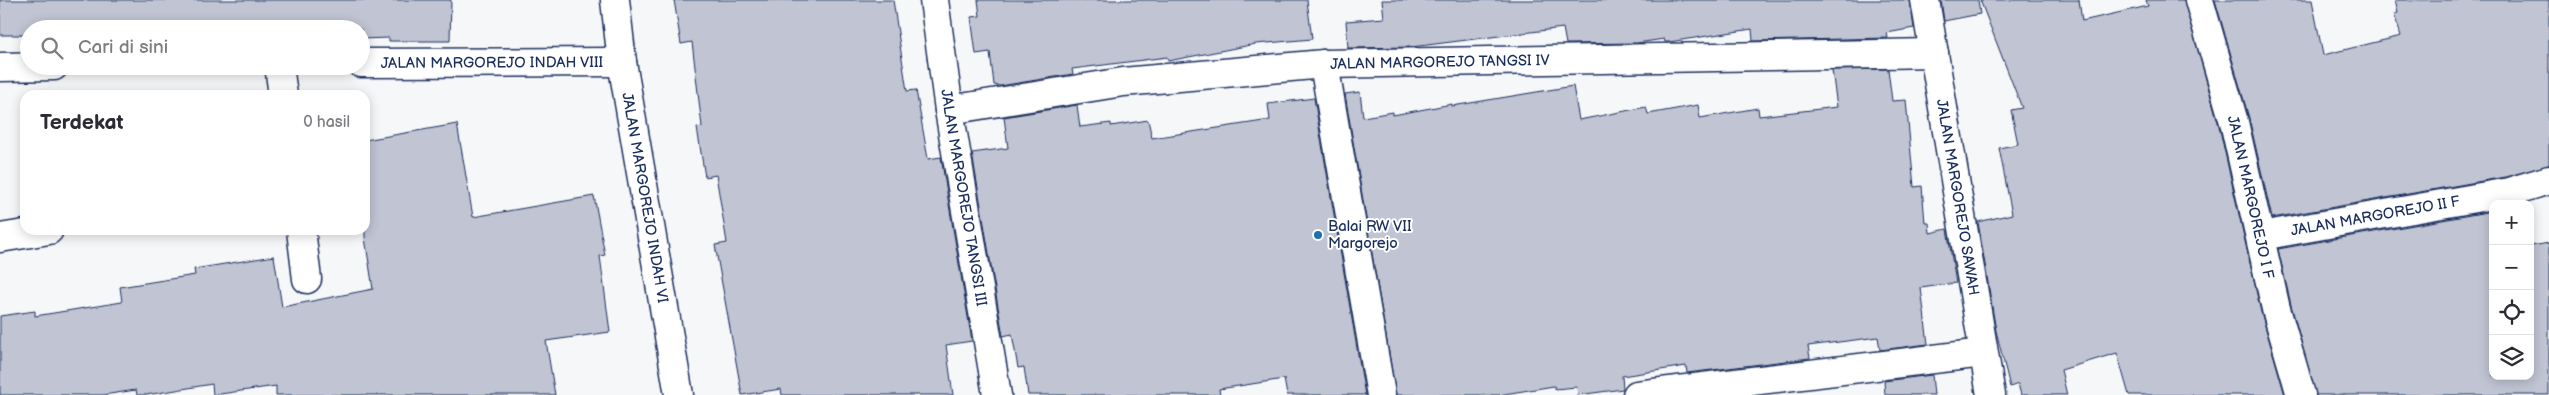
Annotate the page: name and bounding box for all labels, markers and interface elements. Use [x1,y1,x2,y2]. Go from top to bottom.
search box [20,20,370,75]
icon: search [38,34,66,62]
text: Cari di sini [78,36,168,59]
street label: JALAN MARGOREJO TANGSI IV [1330,50,1551,73]
street label: JALAN MARGOREJO INDAH VIII [381,53,604,72]
street label: JALAN MARGOREJO TANGSI III [937,88,991,308]
street label: JALAN MARGOREJO INDAH VI [618,91,673,305]
street label: JALAN MARGOREJO SAWAH [1932,98,1984,297]
text: Terdekat [40,110,124,135]
text: 0 hasil [303,113,350,132]
street label: JALAN MARGOREJO I F [2223,113,2278,281]
street label: JALAN MARGOREJO II F [2289,191,2461,240]
map controls [2489,200,2534,380]
button: + [2489,200,2534,245]
place label: Balai RW VII Margorejo [1328,217,1412,253]
marker: Balai RW VII Margorejo [1312,229,1324,241]
button: − [2489,245,2534,290]
button: locate [2489,290,2534,335]
button: layers [2489,335,2534,380]

